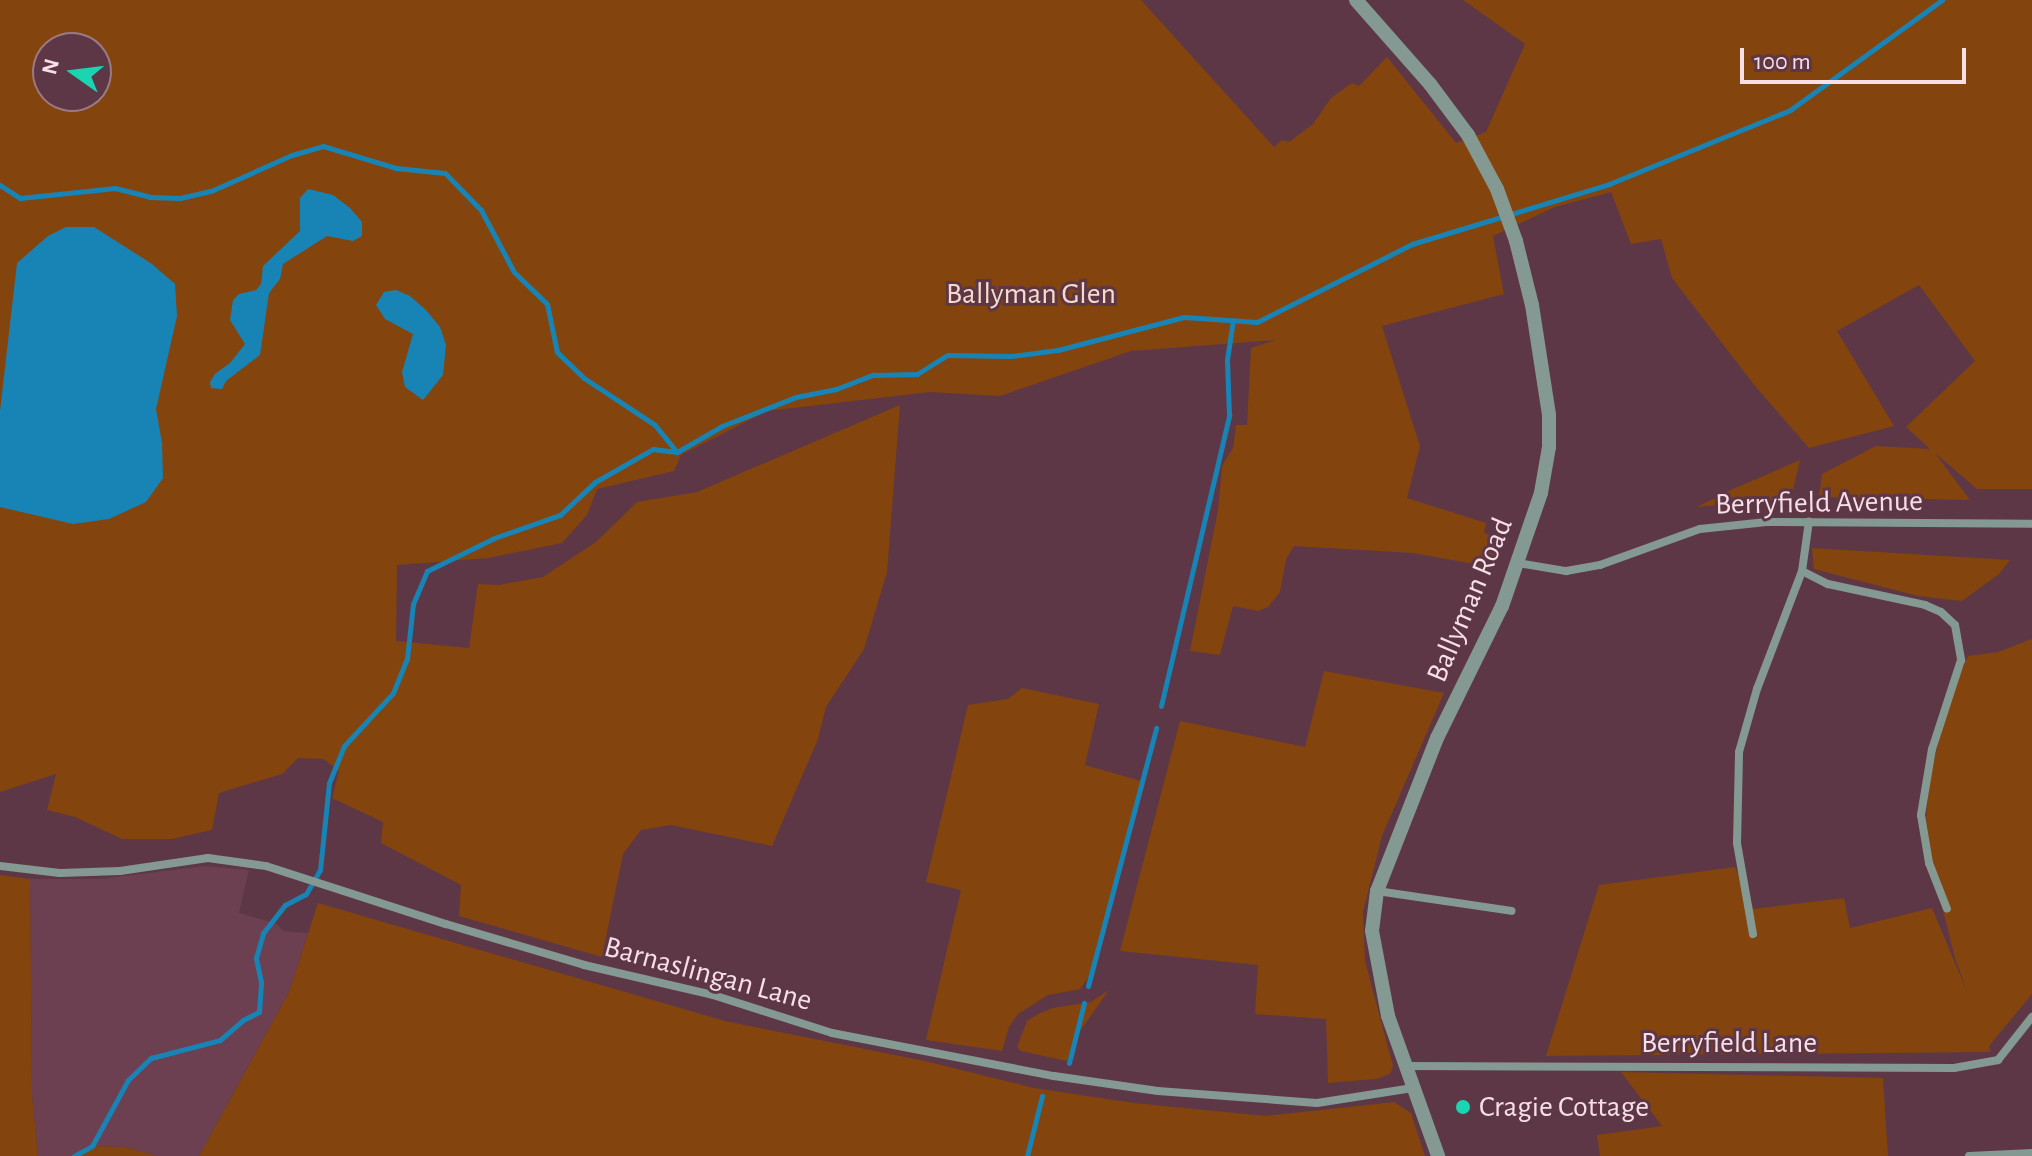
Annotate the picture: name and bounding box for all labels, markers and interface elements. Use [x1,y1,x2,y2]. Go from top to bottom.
north arrow [32,32,112,112]
scale bar [1744,32,1970,82]
text: 100 m [1754,50,1811,74]
text: N [38,57,63,77]
park label: Ballyman Glen [946,276,1116,312]
street label: Berryfield Avenue [1715,483,1923,523]
street label: Ballyman Road [1419,512,1521,688]
street label: Barnaslingan Lane [600,929,816,1019]
street label: Berryfield Lane [1641,1025,1817,1061]
place label: Cragie Cottage [1479,1089,1649,1125]
marker: Cragie Cottage [1454,1098,1472,1116]

